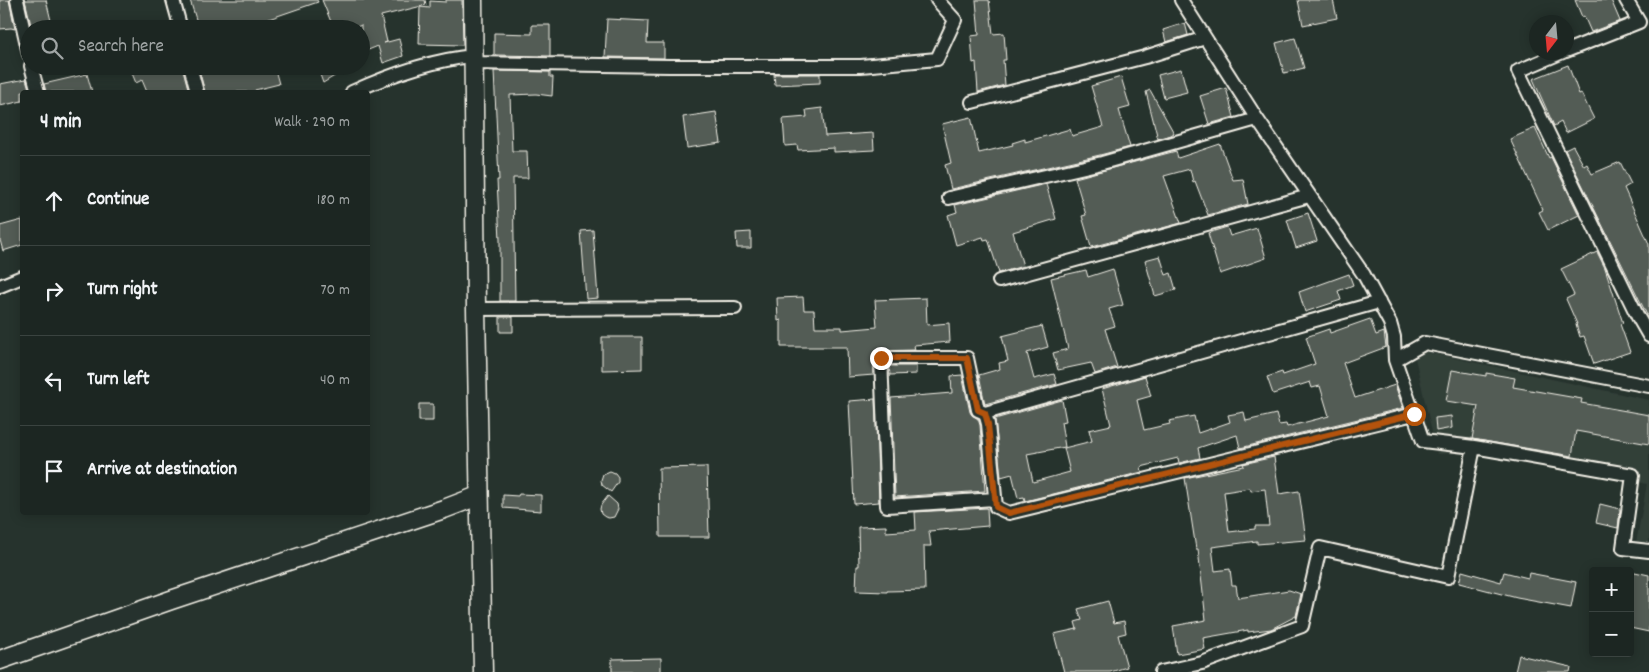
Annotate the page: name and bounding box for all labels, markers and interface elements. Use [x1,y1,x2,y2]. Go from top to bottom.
north arrow [1529,15,1574,60]
search box [20,20,370,75]
icon: search [38,34,66,62]
text: Search here [78,34,164,61]
text: 4 min [40,108,82,138]
text: Walk · 290 m [274,111,350,134]
icon: ahead [40,187,68,215]
text: Continue [87,187,149,214]
text: 180 m [317,189,350,212]
icon: right [40,277,68,305]
text: Turn right [87,277,158,304]
text: 70 m [320,279,350,302]
route end [870,347,893,370]
icon: left [40,367,68,395]
text: Turn left [87,367,150,394]
text: 40 m [320,369,350,392]
route start [1403,403,1426,426]
icon: arrive [40,457,68,485]
text: Arrive at destination [87,457,237,484]
map controls [1589,567,1634,657]
button: + [1589,567,1634,612]
button: − [1589,612,1634,657]

